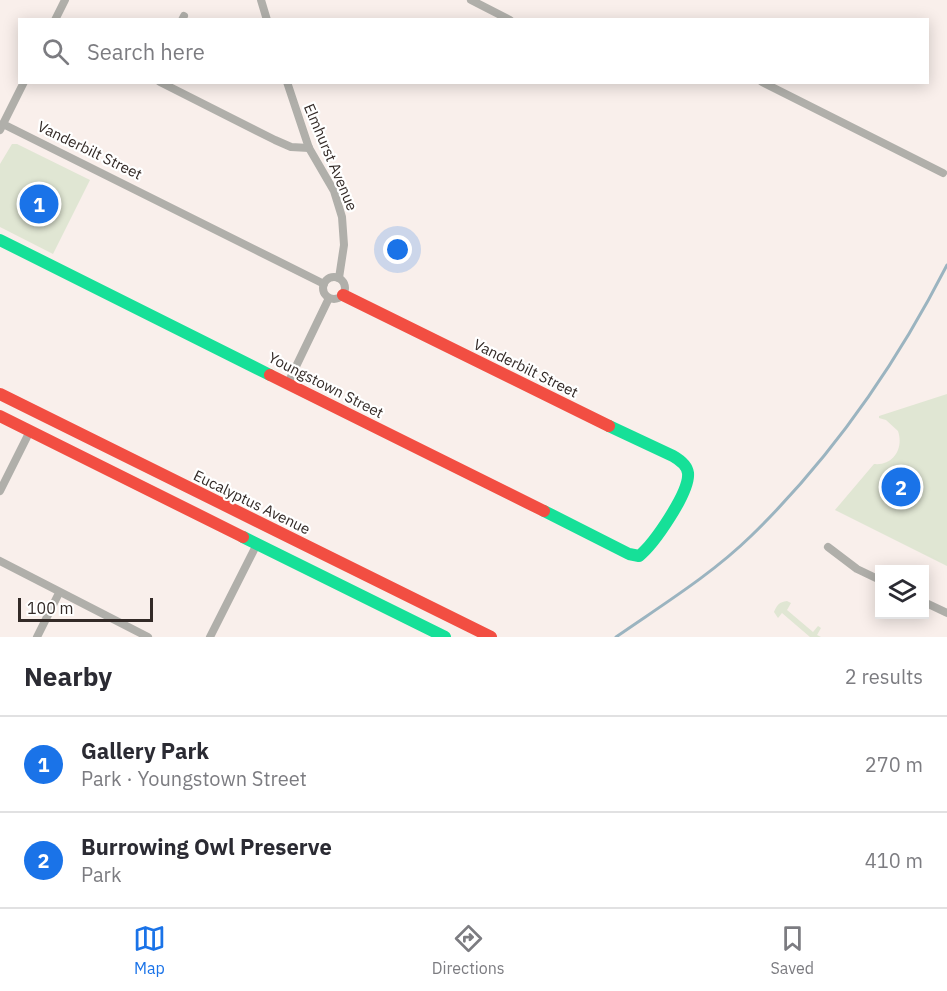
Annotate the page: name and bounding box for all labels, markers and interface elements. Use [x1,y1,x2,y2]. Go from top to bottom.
search box [18,18,929,84]
icon: search [39,35,72,68]
text: Search here [87,37,205,66]
street label: Elmhurst Avenue [300,101,362,213]
street label: Vanderbilt Street [35,116,145,184]
pin: 1 [20,182,58,226]
your location [383,235,412,264]
street label: Vanderbilt Street [471,334,581,402]
street label: Youngstown Street [265,348,387,422]
pin: 2 [882,464,920,510]
street label: Eucalyptus Avenue [191,466,313,538]
map controls [875,565,929,619]
button: layers [875,565,929,619]
scale bar [18,595,153,622]
text: 100 m [27,598,74,618]
text: Nearby [24,659,112,693]
text: 2 results [845,663,923,690]
text: Gallery Park [81,736,209,765]
text: 1 [38,751,50,778]
text: 270 m [865,751,923,778]
text: Park · Youngstown Street [81,765,307,792]
text: Burrowing Owl Preserve [81,832,332,861]
text: 2 [38,847,50,874]
text: 410 m [865,847,923,874]
text: Park [81,861,121,888]
tab: Map [133,922,166,978]
tab: Directions [432,922,505,978]
tab: Saved [771,922,814,978]

